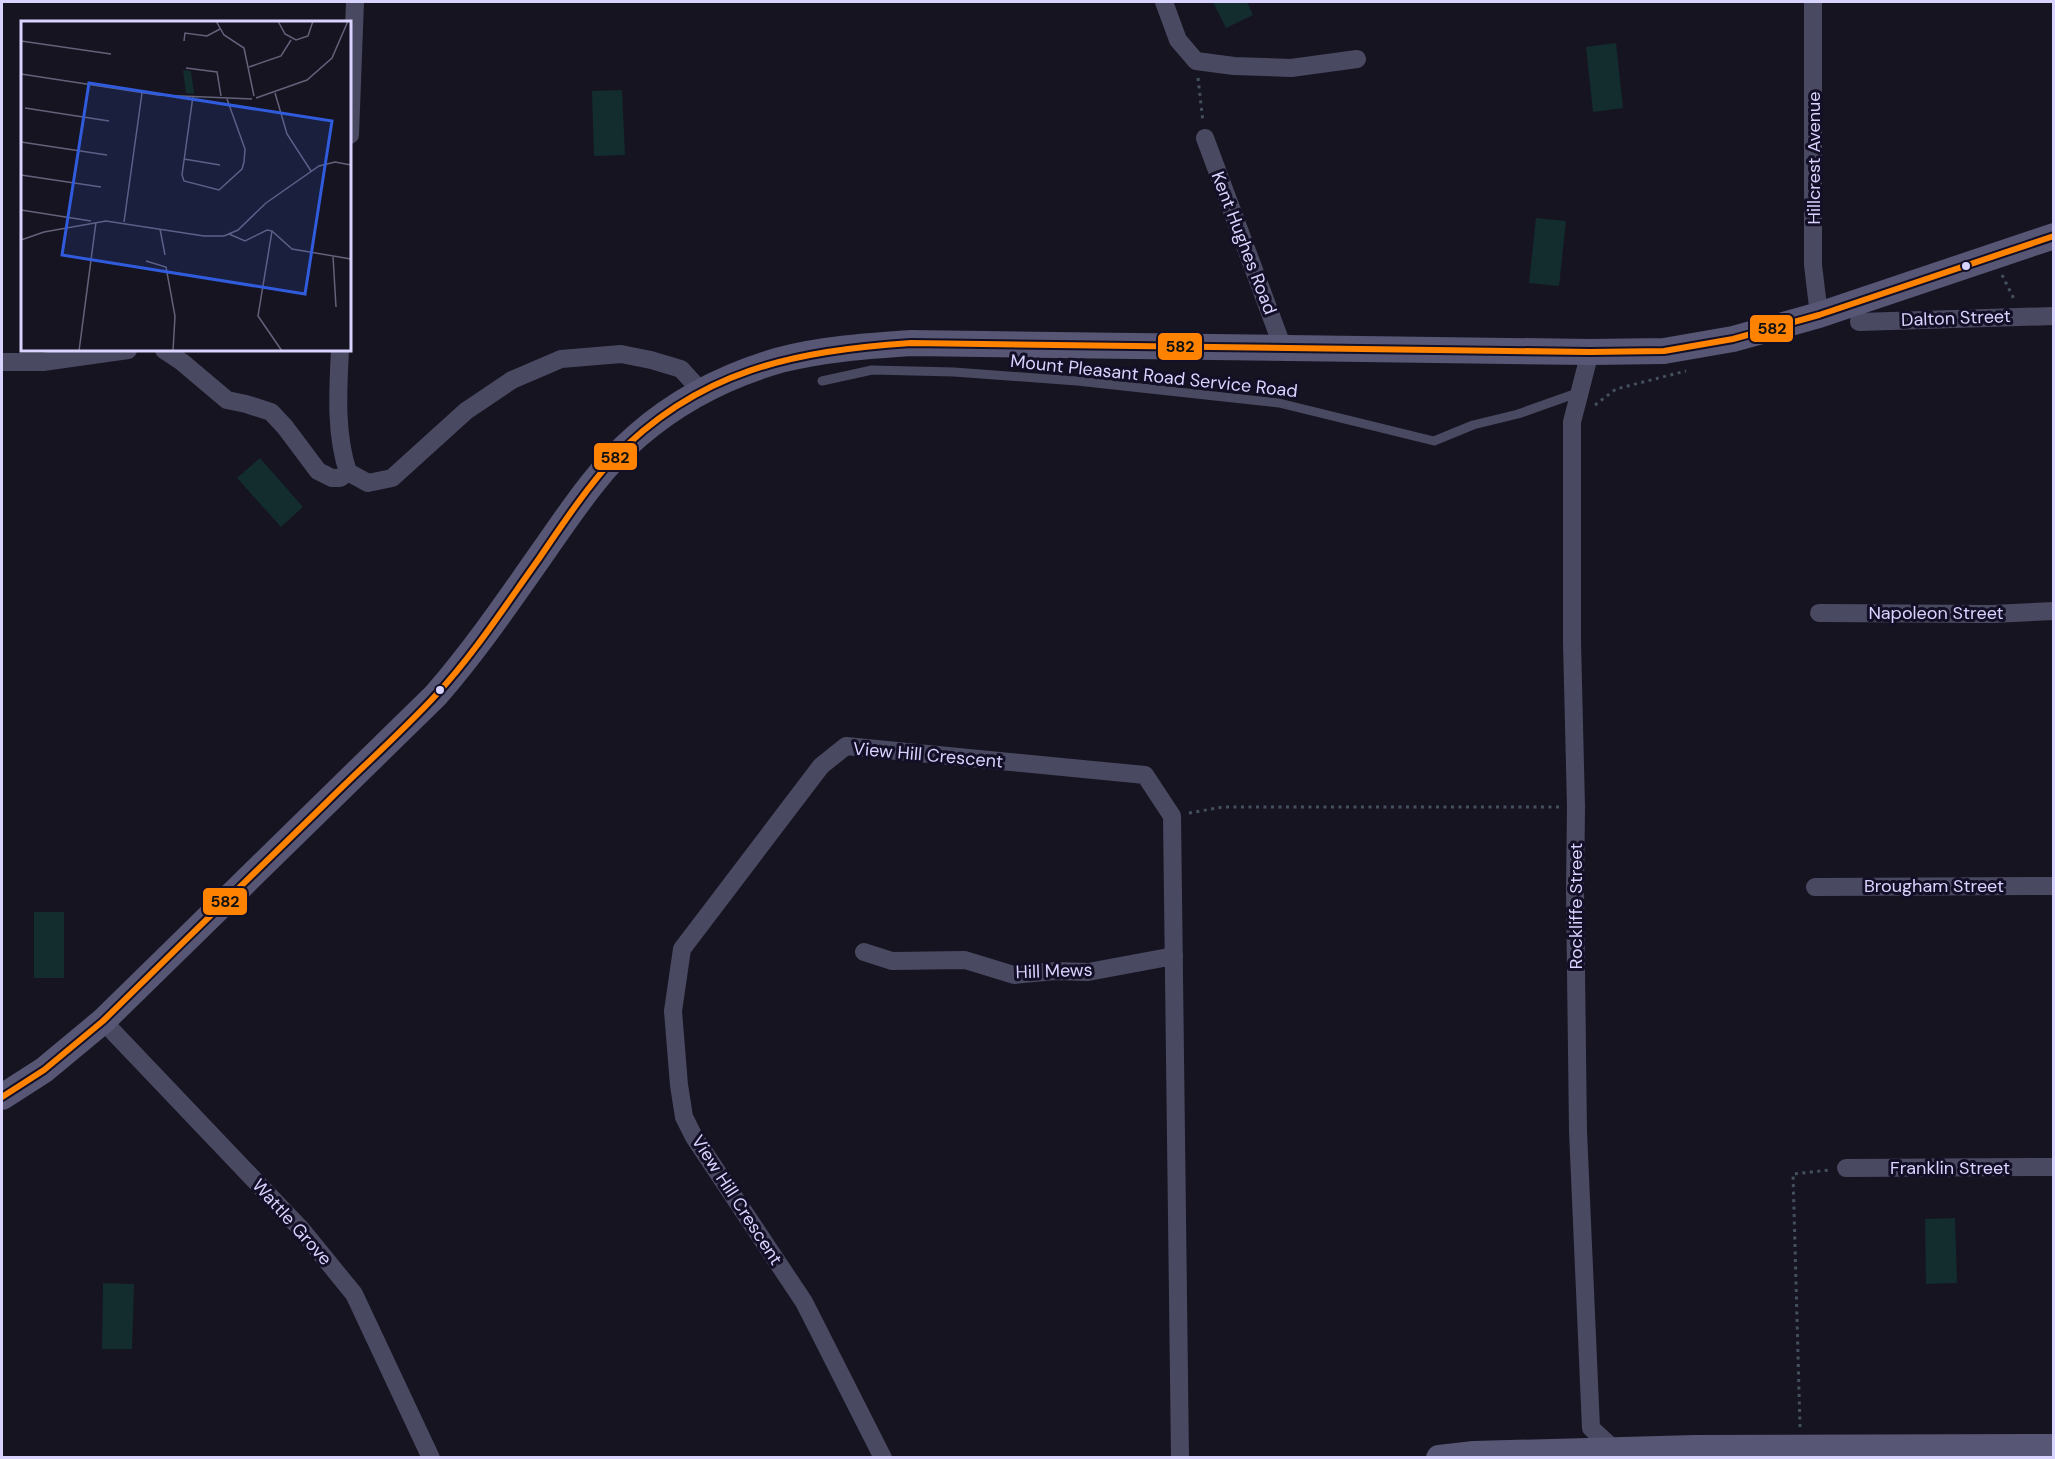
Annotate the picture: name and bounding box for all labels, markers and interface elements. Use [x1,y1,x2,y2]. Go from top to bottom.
inset map [21,21,351,351]
street label: Hillcrest Avenue [1802,91,1826,225]
street label: Kent Hughes Road [1206,168,1282,318]
unlabelled marker [1960,260,1972,272]
street label: Dalton Street [1901,304,2011,332]
line badge: 582 [1749,314,1794,343]
text: 582 [1757,318,1787,339]
line badge: 582 [1157,332,1203,361]
text: 582 [1165,336,1195,357]
street label: Mount Pleasant Road Service Road [1009,349,1299,403]
line badge: 582 [593,442,638,471]
text: 582 [600,447,630,468]
street label: Napoleon Street [1868,601,2004,625]
unlabelled marker [434,684,446,696]
street label: View Hill Crescent [852,736,1004,774]
street label: Rockliffe Street [1564,843,1588,969]
street label: Brougham Street [1864,874,2004,898]
line badge: 582 [202,887,248,916]
text: 582 [210,891,240,912]
street label: Hill Mews [1015,958,1093,984]
street label: View Hill Crescent [686,1130,788,1270]
street label: Franklin Street [1890,1156,2010,1180]
street label: Wattle Grove [247,1174,337,1270]

